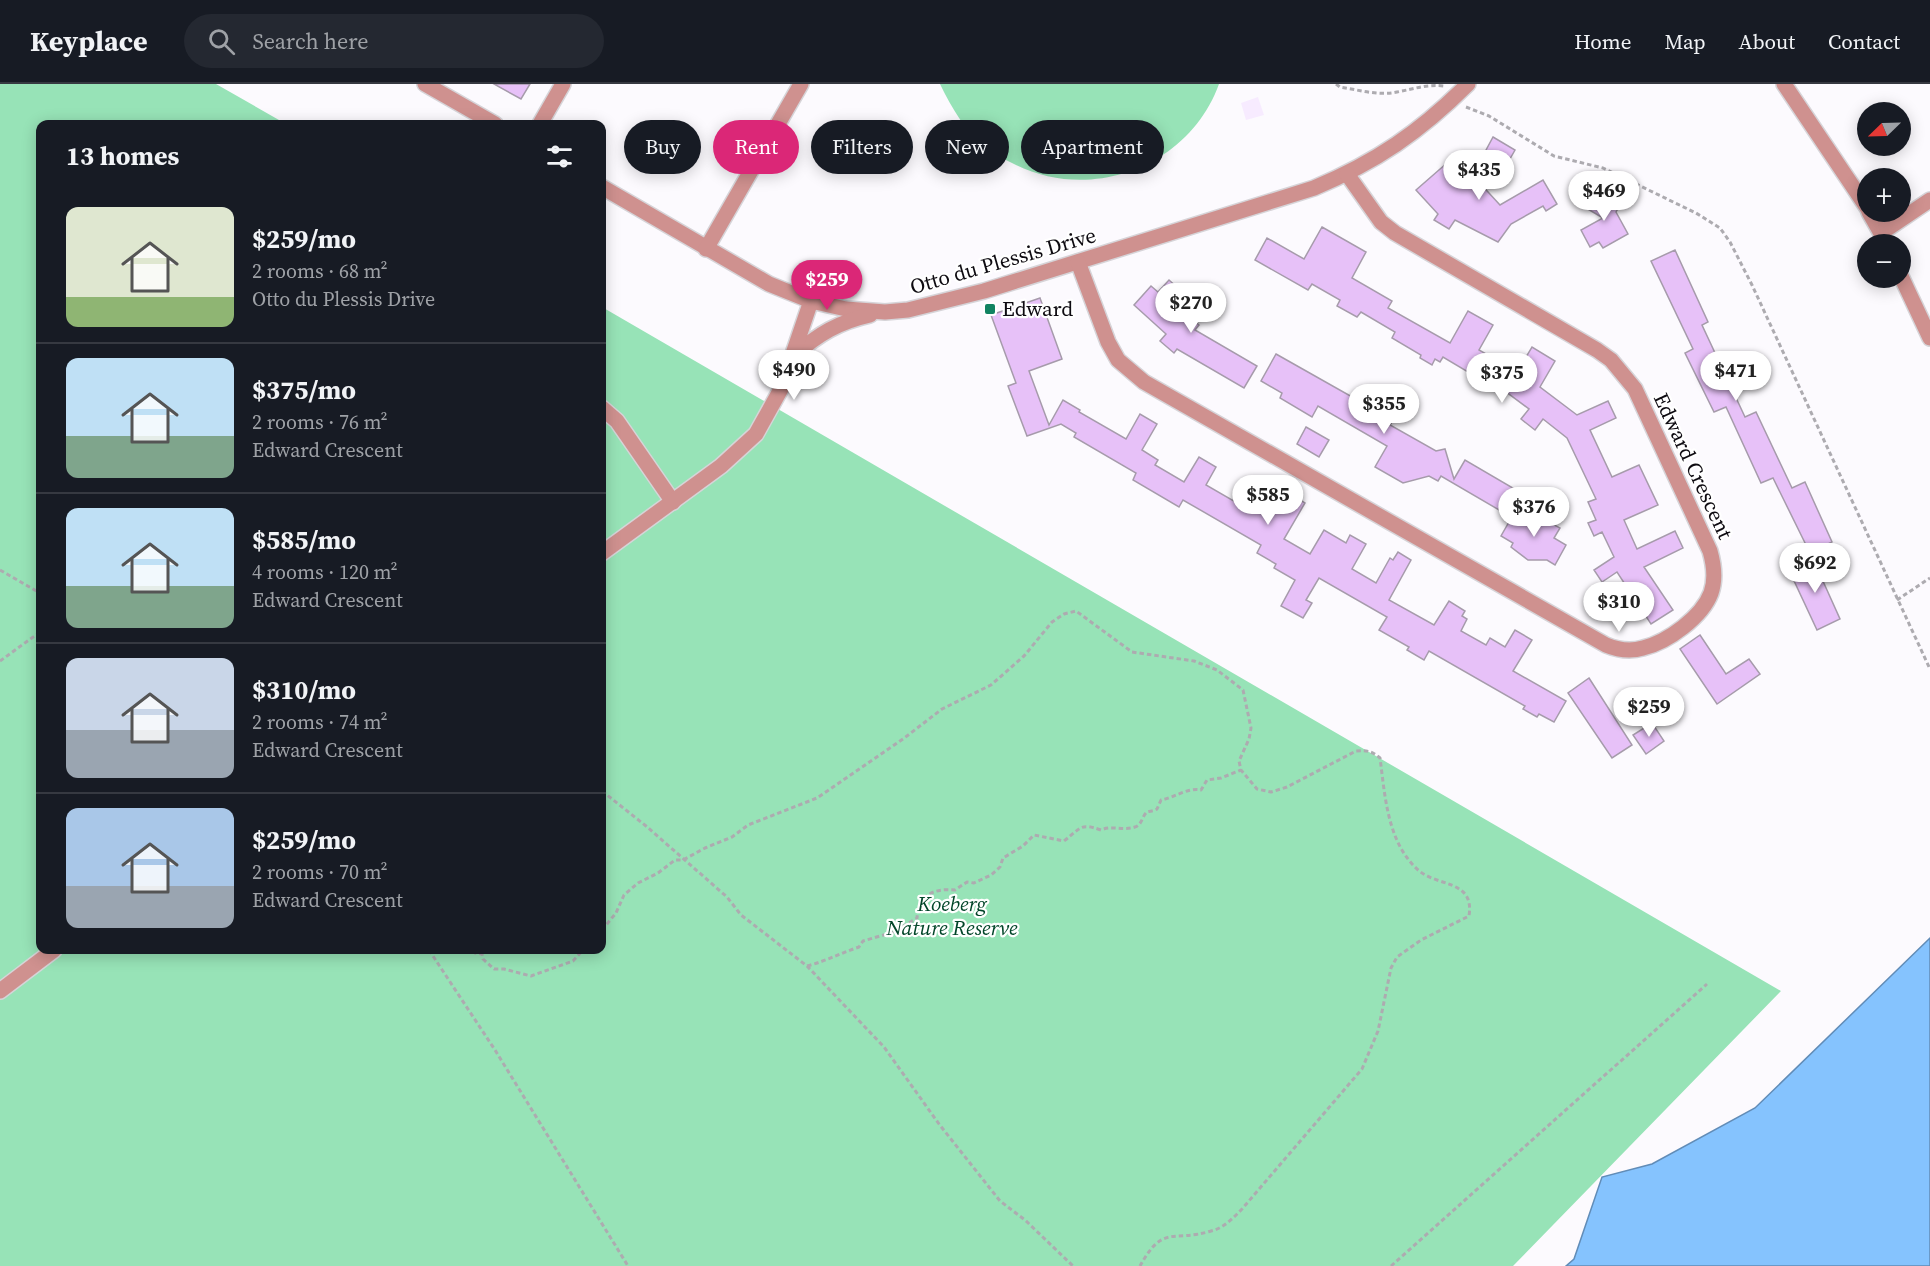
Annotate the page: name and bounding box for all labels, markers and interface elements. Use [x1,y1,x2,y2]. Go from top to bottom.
search box [184,14,604,68]
text: Keyplace [30,22,148,60]
icon: search [205,25,238,58]
text: Search here [253,26,369,56]
text: Home [1574,27,1632,56]
text: Map [1665,27,1706,56]
text: About [1739,27,1795,56]
text: Contact [1828,27,1900,56]
north arrow [1857,102,1911,156]
map controls [1857,102,1911,288]
chip: Buy [624,120,701,174]
chip: Rent [713,120,799,174]
chip: Filters [811,120,913,174]
chip: New [925,120,1009,174]
chip: Apartment [1021,120,1164,174]
text: 13 homes [66,138,179,174]
icon: filters [543,140,576,173]
pin: $435 [1443,150,1515,201]
text: $435 [1457,155,1501,183]
button: + [1857,168,1911,222]
pin: $469 [1568,171,1640,222]
text: $469 [1582,176,1626,204]
street label: Otto du Plessis Drive [906,220,1099,301]
text: $259/mo [252,221,356,257]
icon: home [114,231,186,303]
button: − [1857,234,1911,288]
text: 2 rooms · 68 m² [252,257,388,285]
pin: $259 [791,260,863,311]
text: $259 [805,265,849,293]
pin: $270 [1155,283,1227,334]
text: Otto du Plessis Drive [252,285,435,313]
text: $270 [1169,288,1213,316]
place label: Edward [1002,294,1073,323]
marker: Edward [983,302,997,316]
pin: $490 [758,350,830,401]
pin: $471 [1700,351,1772,402]
pin: $375 [1466,353,1538,404]
text: $490 [772,355,816,383]
text: $471 [1714,356,1758,384]
text: $375 [1480,358,1524,386]
text: $375/mo [252,372,356,408]
icon: home [114,382,186,454]
pin: $355 [1348,384,1420,435]
street label: Edward Crescent [1647,388,1740,544]
text: $355 [1362,389,1406,417]
text: 2 rooms · 76 m² [252,408,388,436]
text: Edward Crescent [252,436,403,464]
pin: $585 [1232,475,1304,526]
text: $585 [1246,480,1290,508]
pin: $376 [1498,487,1570,538]
text: $376 [1512,492,1556,520]
text: $585/mo [252,522,356,558]
icon: home [114,532,186,604]
pin: $692 [1779,543,1851,594]
text: $692 [1793,548,1837,576]
text: 4 rooms · 120 m² [252,558,398,586]
pin: $310 [1583,582,1655,633]
text: Edward Crescent [252,586,403,614]
text: $310 [1597,587,1641,615]
text: $310/mo [252,672,356,708]
icon: home [114,682,186,754]
pin: $259 [1613,687,1685,738]
text: $259 [1627,692,1671,720]
text: 2 rooms · 74 m² [252,708,388,736]
text: Edward Crescent [252,736,403,764]
text: $259/mo [252,822,356,858]
icon: home [114,832,186,904]
text: 2 rooms · 70 m² [252,858,388,886]
text: Edward Crescent [252,886,403,914]
park label: Koeberg Nature Reserve [885,889,1018,942]

